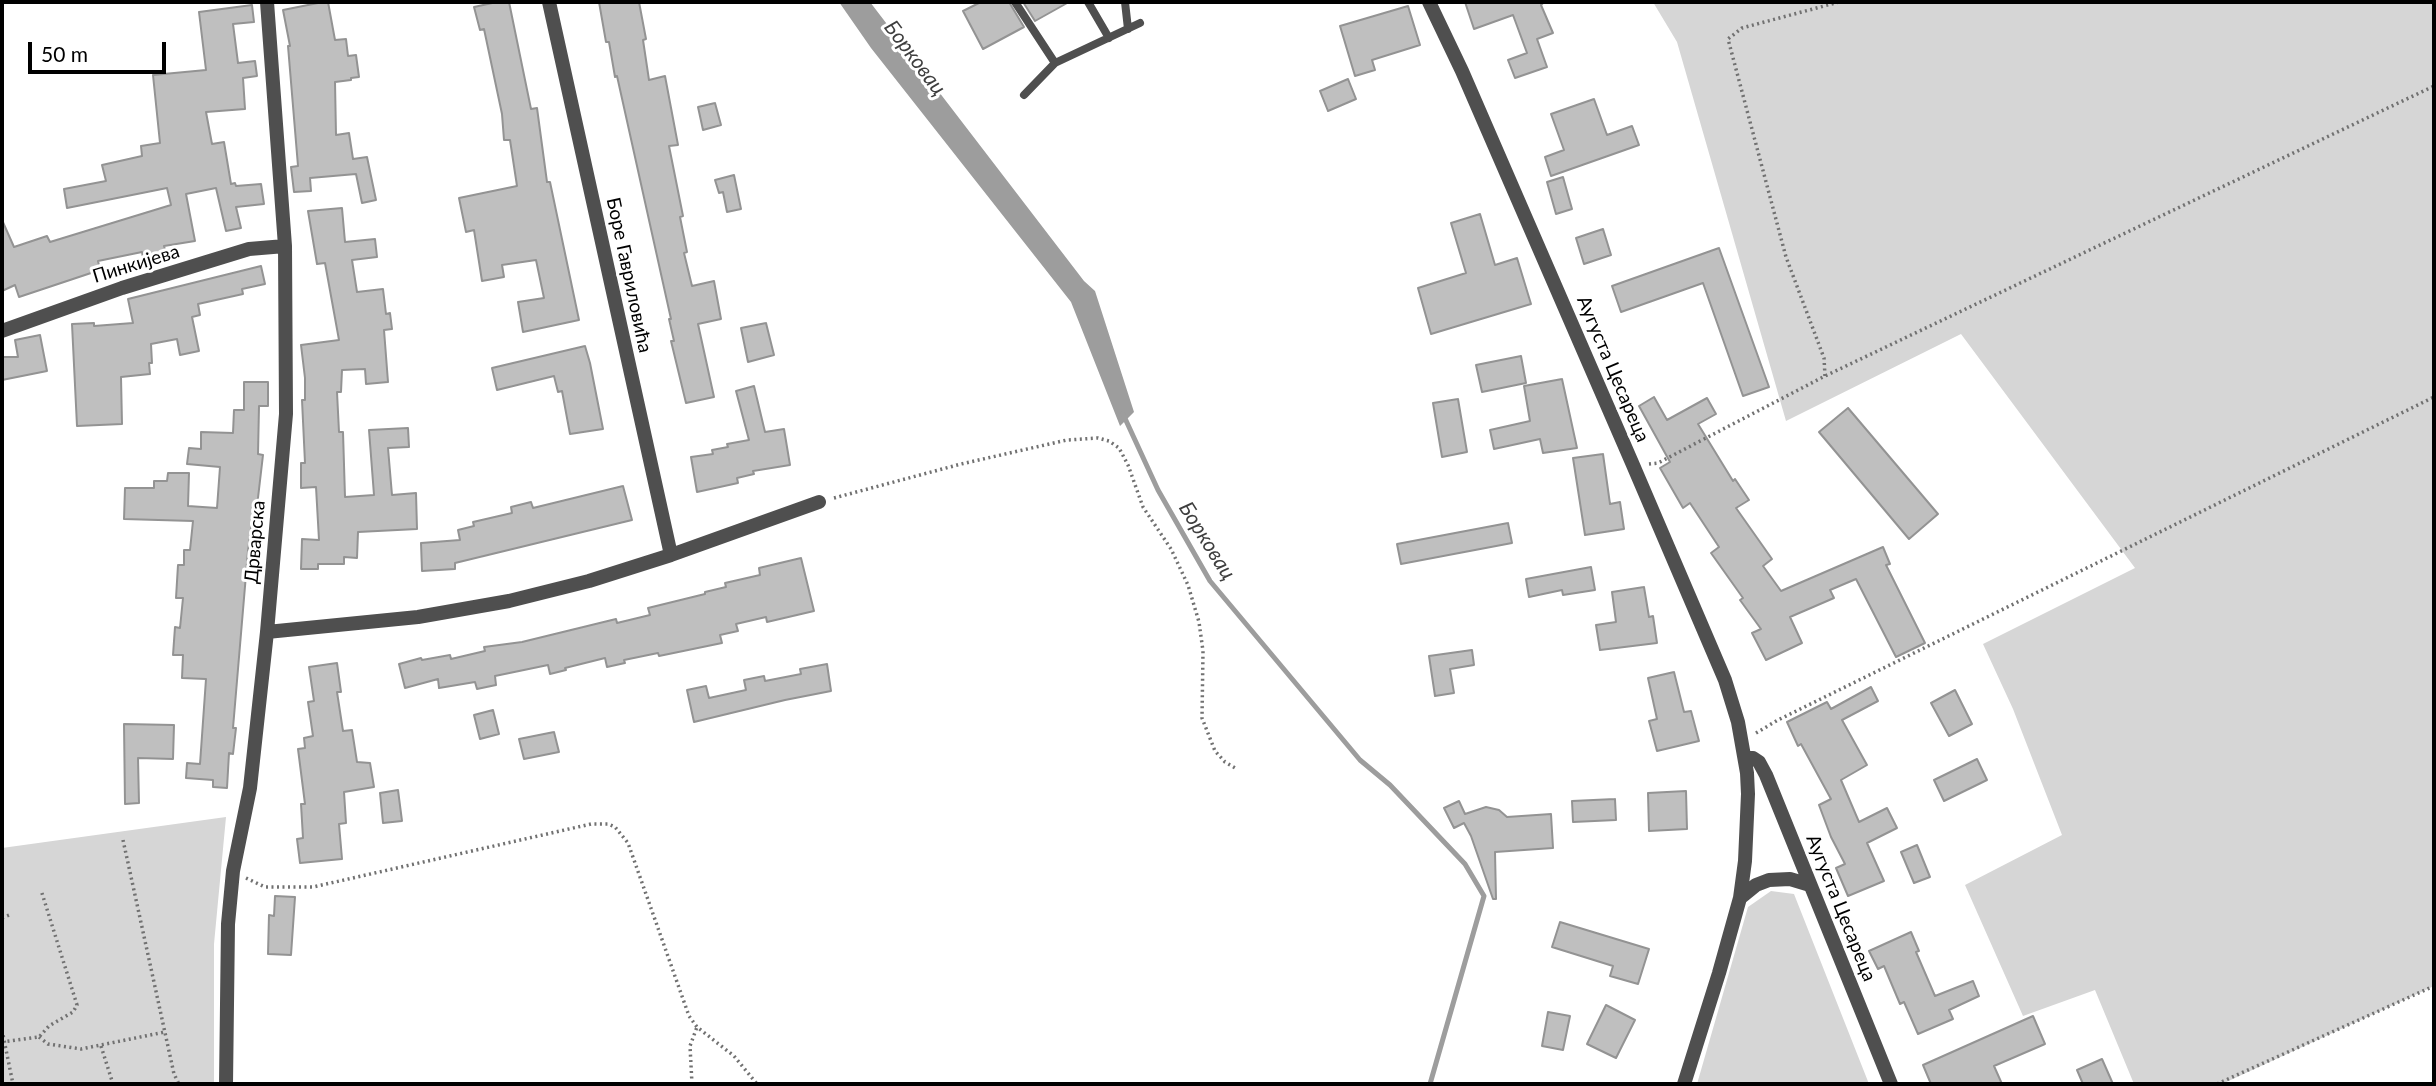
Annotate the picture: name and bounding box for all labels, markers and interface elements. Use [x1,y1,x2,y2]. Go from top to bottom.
water label: Борковац [879,16,951,100]
scale bar [32,28,170,72]
text: 50 m [41,41,88,66]
street label: Боре Гавриловића [601,195,657,355]
street label: Пинкијева [90,240,182,288]
street label: Аугуста Цесареца [1572,293,1654,445]
water label: Борковац [1173,497,1241,585]
street label: Дрварска [240,500,270,584]
street label: Аугуста Цесареца [1801,831,1881,985]

